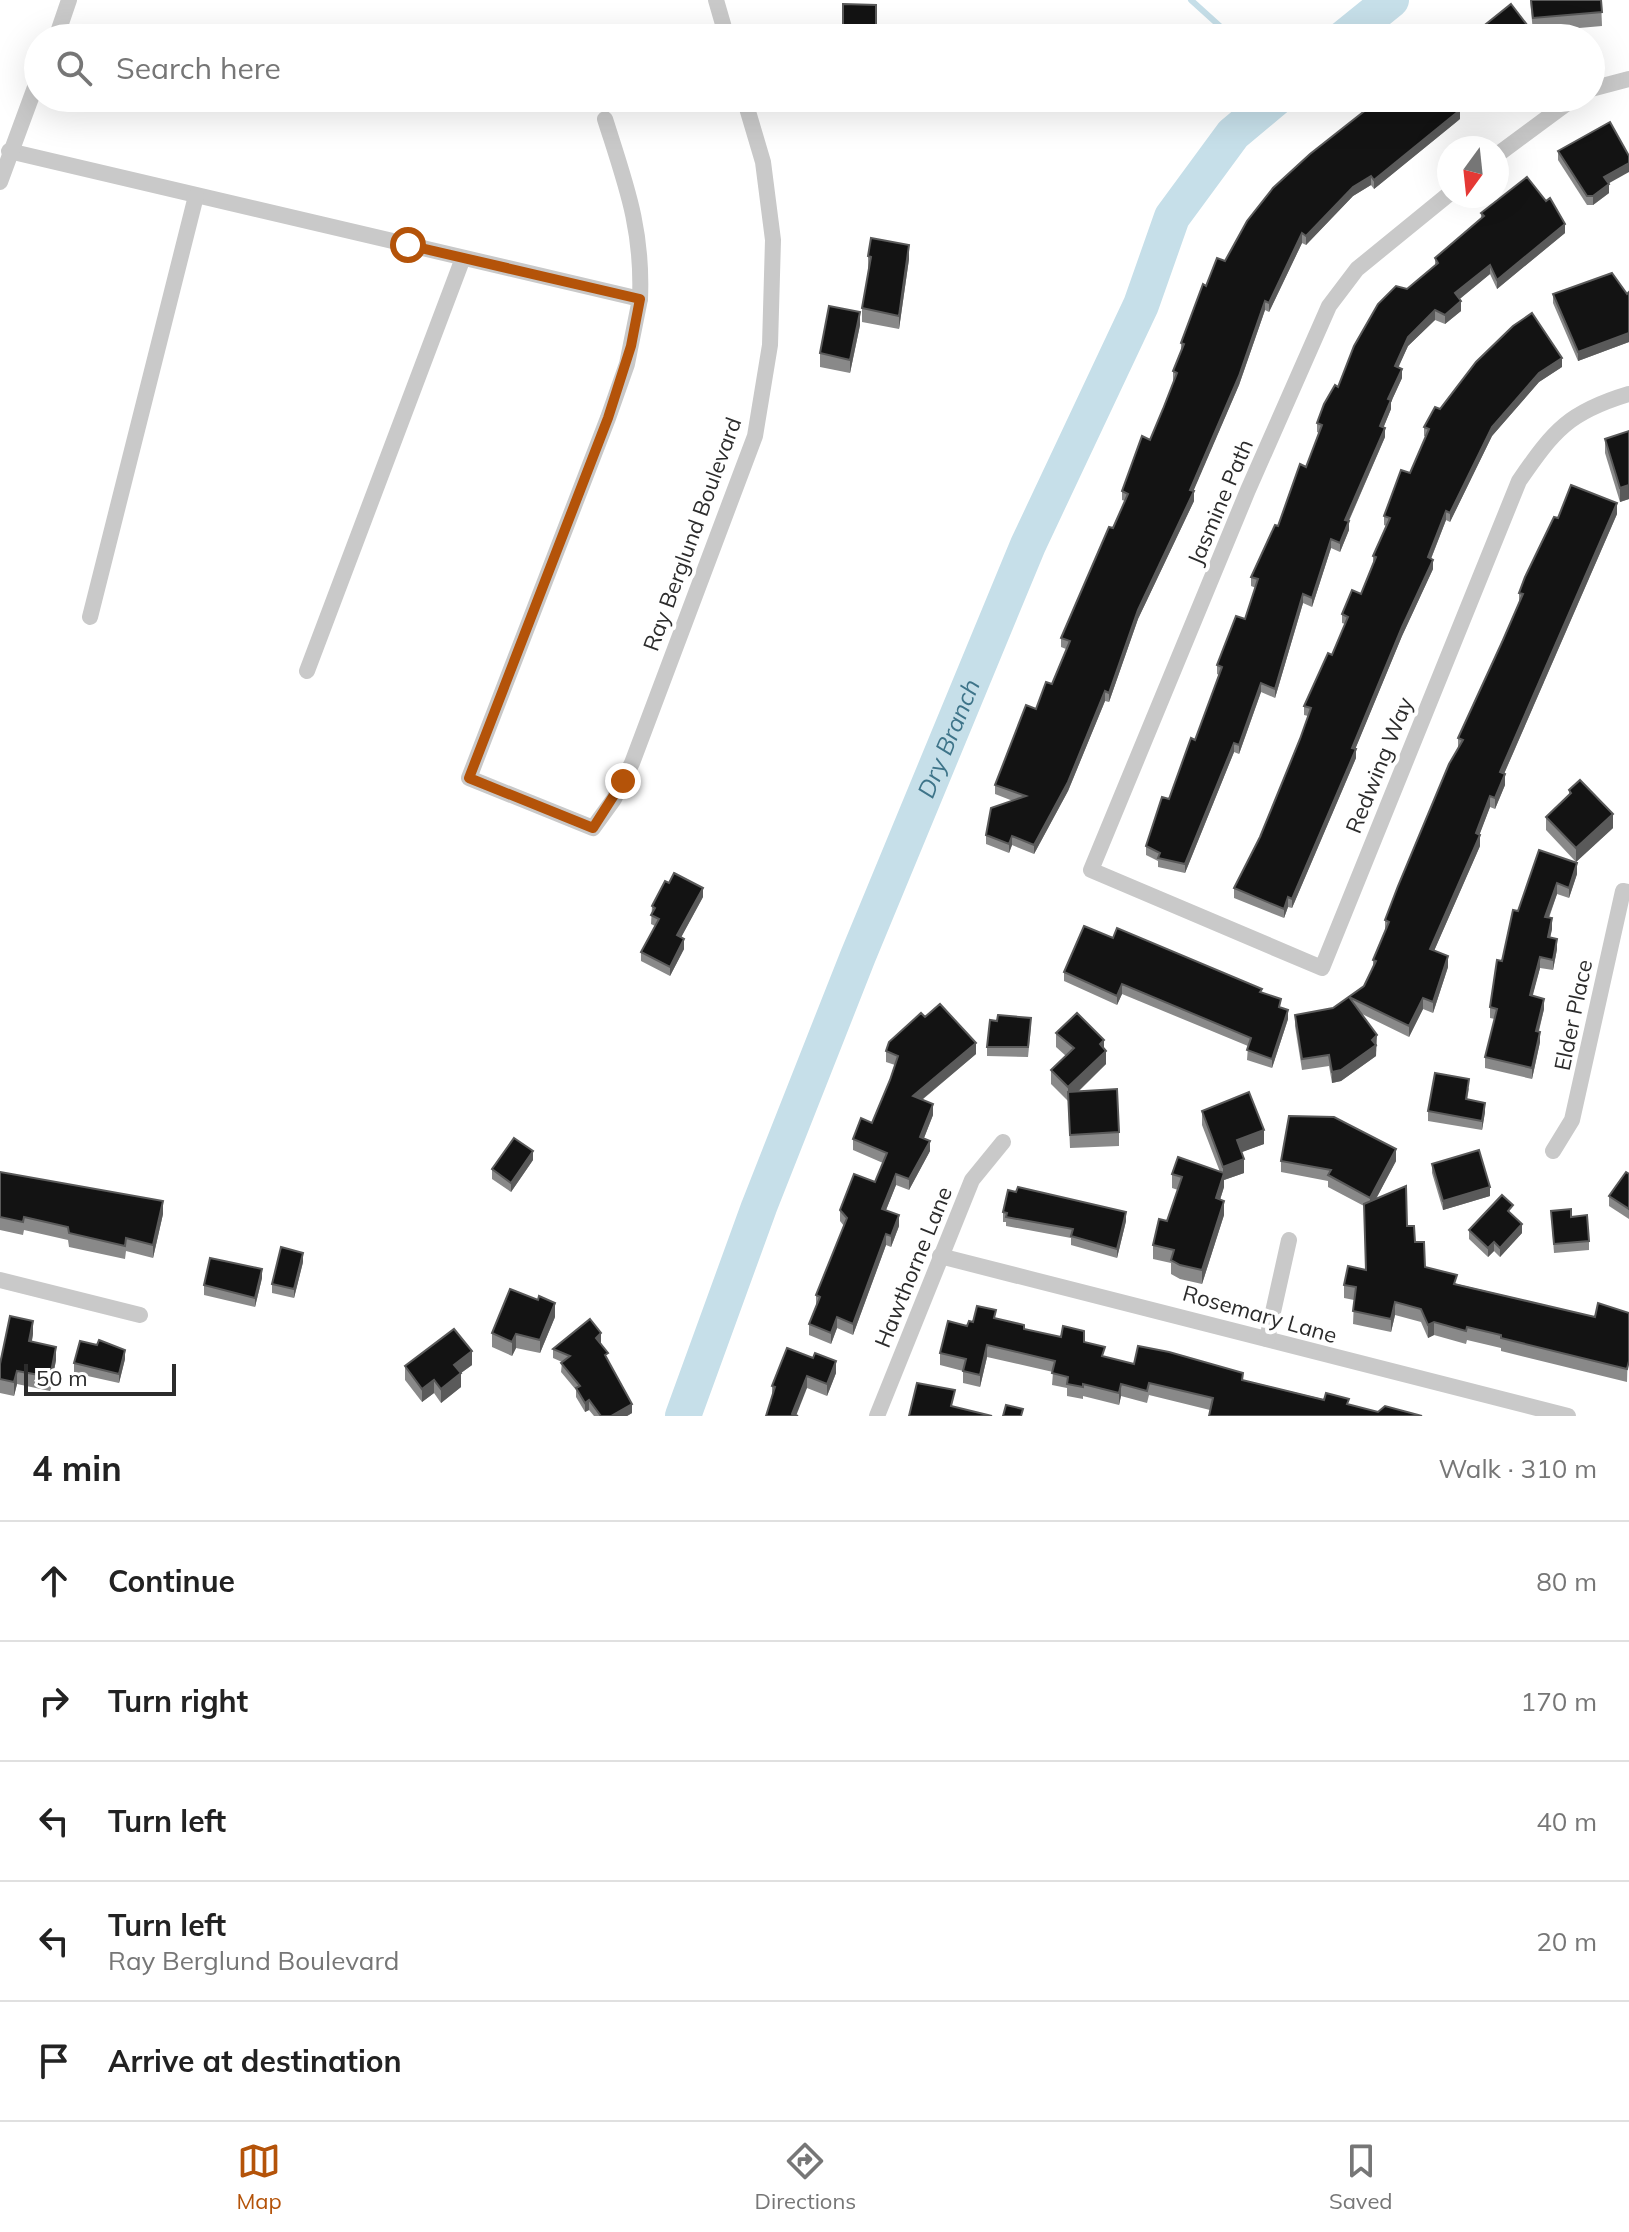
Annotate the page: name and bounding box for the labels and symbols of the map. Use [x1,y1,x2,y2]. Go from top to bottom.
north arrow [1437,136,1509,208]
route start [390,227,426,263]
street label: Ray Berglund Boulevard [637,413,747,655]
street label: Jasmine Path [1181,435,1259,569]
water label: Dry Branch [910,674,986,802]
street label: Redwing Way [1339,693,1419,837]
route end [605,763,641,799]
street label: Elder Place [1548,957,1598,1073]
street label: Hawthorne Lane [868,1182,958,1352]
street label: Rosemary Lane [1180,1279,1340,1349]
scale bar [24,1360,176,1396]

